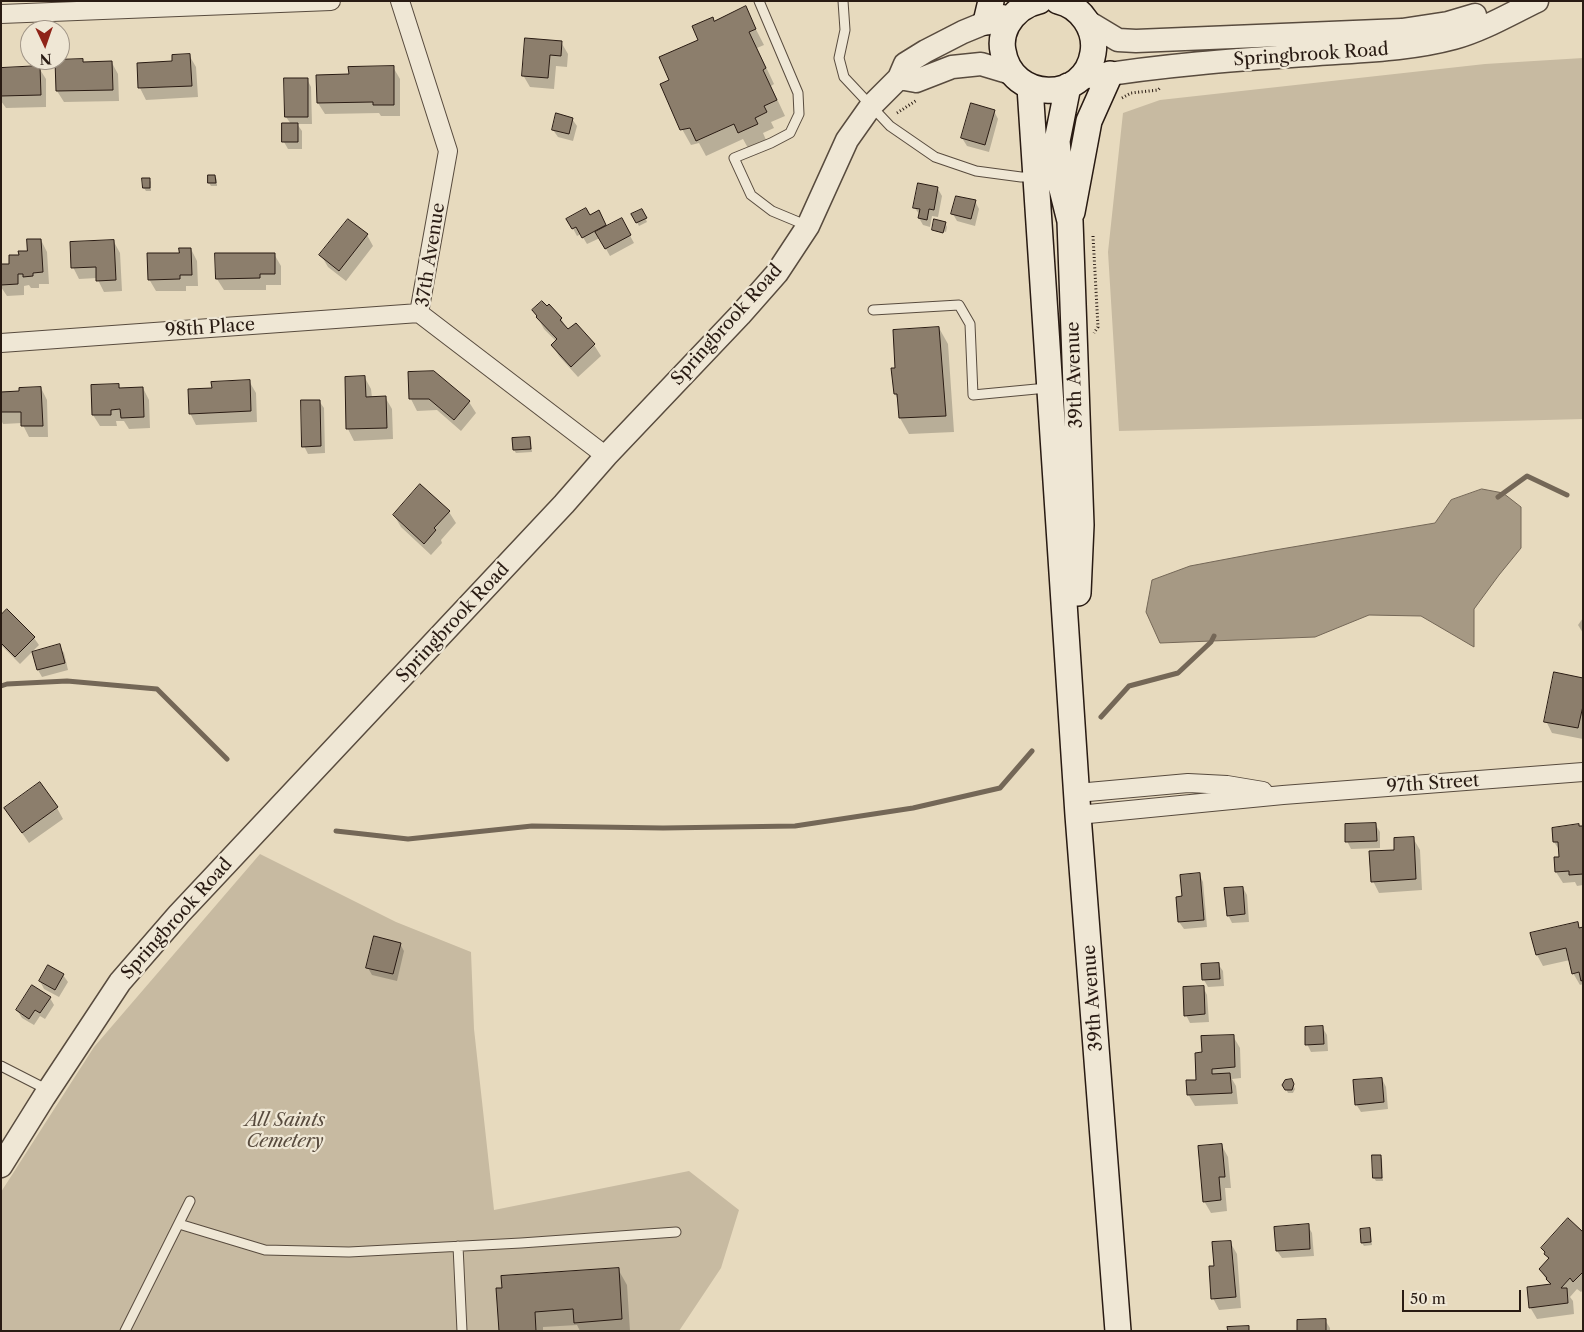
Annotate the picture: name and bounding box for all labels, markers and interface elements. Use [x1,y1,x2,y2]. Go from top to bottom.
north arrow [20,20,70,70]
street label: Springbrook Road [1233,39,1389,71]
text: N [39,50,52,68]
street label: 37th Avenue [412,201,450,309]
street label: Springbrook Road [667,260,787,390]
street label: 98th Place [164,314,256,342]
street label: 39th Avenue [1062,321,1088,429]
street label: Springbrook Road [392,559,514,687]
street label: 97th Street [1386,770,1480,798]
street label: Springbrook Road [117,854,237,984]
street label: 39th Avenue [1078,944,1108,1052]
park label: All Saints Cemetery [245,1110,325,1152]
scale bar [1404,1280,1523,1312]
text: 50 m [1410,1289,1446,1308]

